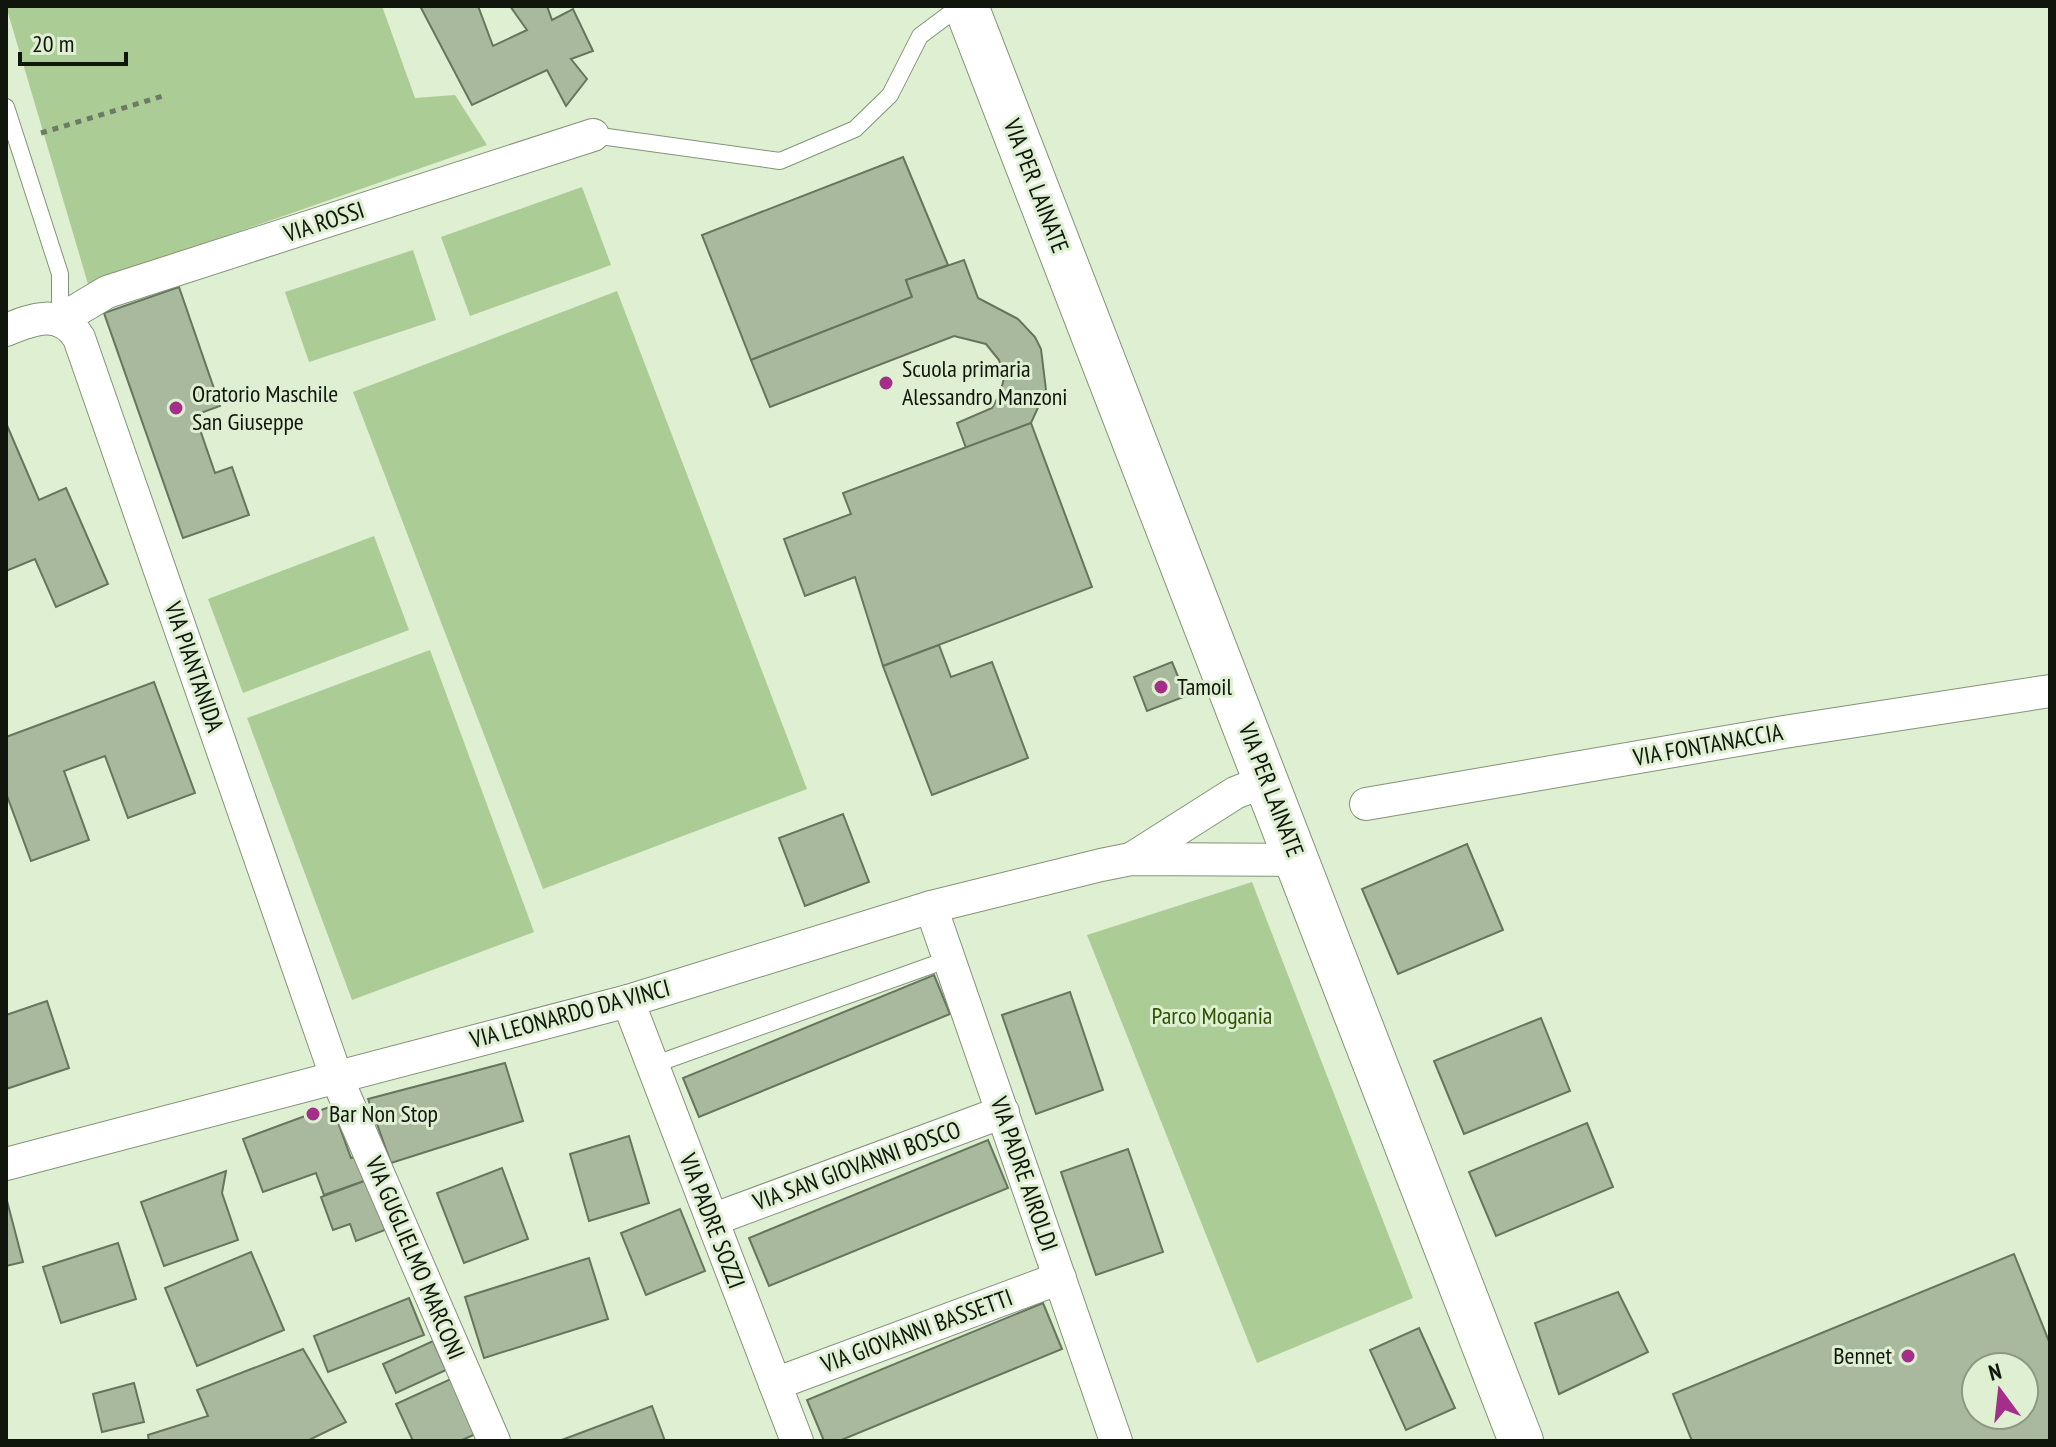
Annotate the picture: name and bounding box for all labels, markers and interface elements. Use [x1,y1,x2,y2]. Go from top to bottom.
scale bar [20,16,126,66]
text: 20 m [32,28,74,59]
street label: VIA PER LAINATE [996,113,1076,257]
street label: VIA ROSSI [279,194,368,249]
place label: Scuola primaria Alessandro Manzoni [902,353,1068,412]
marker: Scuola primaria Alessandro Manzoni [877,374,895,392]
place label: Oratorio Maschile San Giuseppe [192,378,338,437]
marker: Oratorio Maschile San Giuseppe [167,399,185,417]
street label: VIA PIANTANIDA [157,597,231,737]
place label: Tamoil [1177,671,1232,702]
marker: Tamoil [1152,678,1170,696]
street label: VIA FONTANACCIA [1630,716,1786,773]
street label: VIA PER LAINATE [1231,717,1311,861]
street label: VIA LEONARDO DA VINCI [465,972,673,1055]
park label: Parco Mogania [1152,1000,1272,1031]
street label: VIA PADRE AIROLDI [983,1092,1065,1255]
place label: Bar Non Stop [329,1098,438,1129]
marker: Bar Non Stop [304,1105,322,1123]
street label: VIA SAN GIOVANNI BOSCO [748,1114,965,1218]
street label: VIA PADRE SOZZI [672,1148,752,1293]
street label: VIA GUGLIELMO MARCONI [358,1151,472,1364]
street label: VIA GIOVANNI BASSETTI [816,1282,1017,1380]
place label: Bennet [1833,1340,1892,1371]
marker: Bennet [1899,1347,1917,1365]
north arrow [1960,1351,2040,1431]
text: N [1985,1357,2004,1387]

